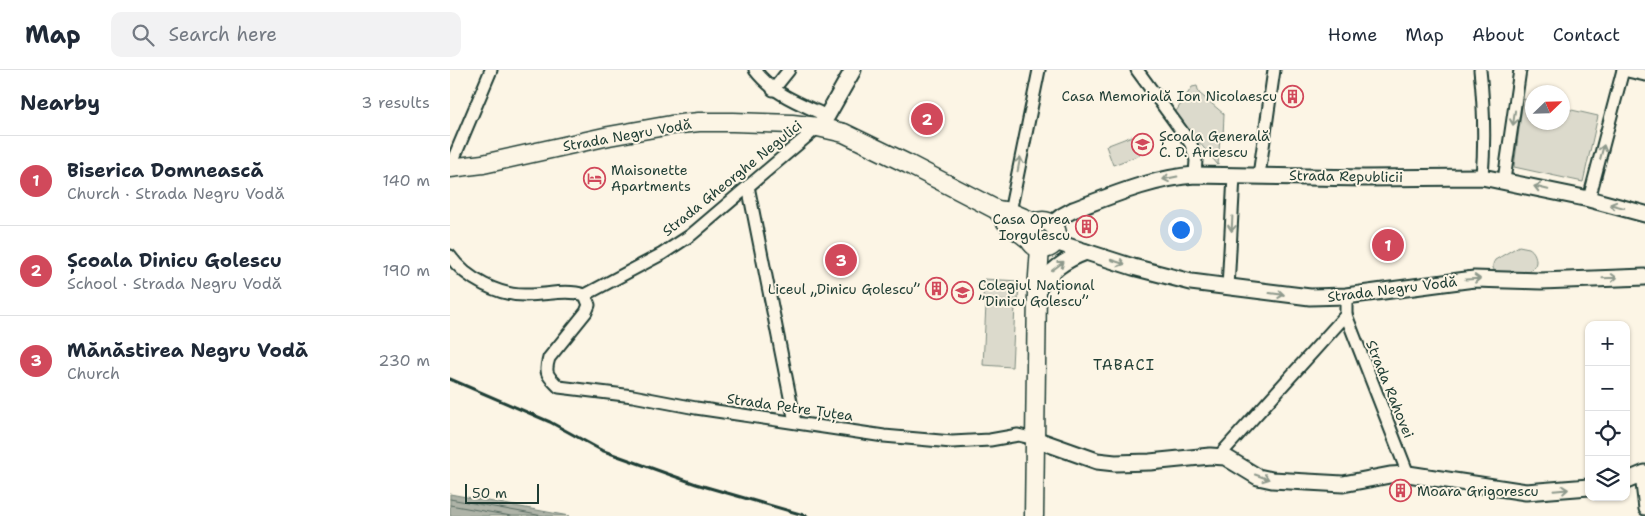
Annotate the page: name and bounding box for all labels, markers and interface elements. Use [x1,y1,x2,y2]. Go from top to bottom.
search box [111,12,461,57]
text: Map [25,19,81,51]
icon: search [129,21,157,49]
text: Search here [169,22,277,47]
text: Home [1328,23,1377,47]
text: Map [1405,23,1444,47]
text: About [1472,23,1525,47]
text: Contact [1553,23,1620,47]
building icon: Casa Memorială Ion Nicolaescu [1281,84,1305,108]
north arrow [1525,85,1570,130]
place label: Casa Memorială Ion Nicolaescu [1062,87,1277,105]
text: Nearby [20,89,100,117]
text: 3 results [361,92,430,113]
pin: 2 [911,100,943,138]
one-way arrow [1509,110,1519,126]
street label: Strada Negru Vodă [561,115,693,155]
street label: Strada Gheorghe Negulici [658,116,806,240]
place label: Școala Generală C. D. Aricescu [1159,127,1270,161]
school or university icon: Școala Generală C. D. Aricescu [1131,132,1155,156]
one-way arrow [1597,144,1607,160]
one-way arrow [1015,157,1024,173]
text: Biserica Domnească [67,158,263,183]
place label: Maisonette Apartments [611,161,691,195]
hotel icon: Maisonette Apartments [583,166,607,190]
street label: Strada Republicii [1289,166,1403,186]
text: 1 [32,170,40,191]
text: 140 m [383,170,430,191]
one-way arrow [1163,174,1179,184]
text: Church · Strada Negru Vodă [67,183,284,204]
one-way arrow [1534,183,1550,192]
one-way arrow [1609,201,1625,211]
place label: Casa Oprea Iorgulescu [993,210,1070,244]
building icon: Casa Oprea Iorgulescu [1074,215,1098,239]
one-way arrow [1227,216,1236,232]
your location [1168,217,1194,243]
pin: 1 [1372,226,1404,264]
pin: 3 [825,241,857,279]
text: Școala Dinicu Golescu [67,248,282,273]
one-way arrow [1110,258,1126,268]
text: 2 [30,260,42,281]
text: 190 m [383,260,430,281]
one-way arrow [1051,261,1064,272]
street label: Strada Negru Vodă [1326,272,1458,306]
text: School · Strada Negru Vodă [67,273,282,294]
one-way arrow [1601,273,1617,283]
one-way arrow [1465,275,1481,284]
place label: Colegiul Național ”Dinicu Golescu” [978,276,1095,310]
building icon: Liceul „Dinicu Golescu” [924,277,948,301]
place label: Liceul „Dinicu Golescu” [768,280,920,298]
school or university icon: Colegiul Național ”Dinicu Golescu” [950,281,974,305]
one-way arrow [1269,289,1285,299]
map controls [1585,321,1630,501]
button: + [1585,321,1630,366]
street label: Strada Rahovei [1362,337,1418,441]
text: Mănăstirea Negru Vodă [67,338,308,363]
text: 3 [30,350,42,371]
text: 230 m [378,350,430,371]
district label: TABACI [1093,355,1155,375]
text: Church [67,363,120,384]
button: − [1585,366,1630,411]
street label: Strada Petre Țuțea [725,389,855,426]
button: locate [1585,411,1630,456]
button: layers [1585,456,1630,501]
one-way arrow [1254,473,1269,482]
building icon: Moara Grigorescu [1389,479,1413,503]
scale bar [465,481,539,504]
place label: Moara Grigorescu [1417,482,1539,500]
text: 50 m [472,484,507,502]
one-way arrow [1553,485,1569,495]

